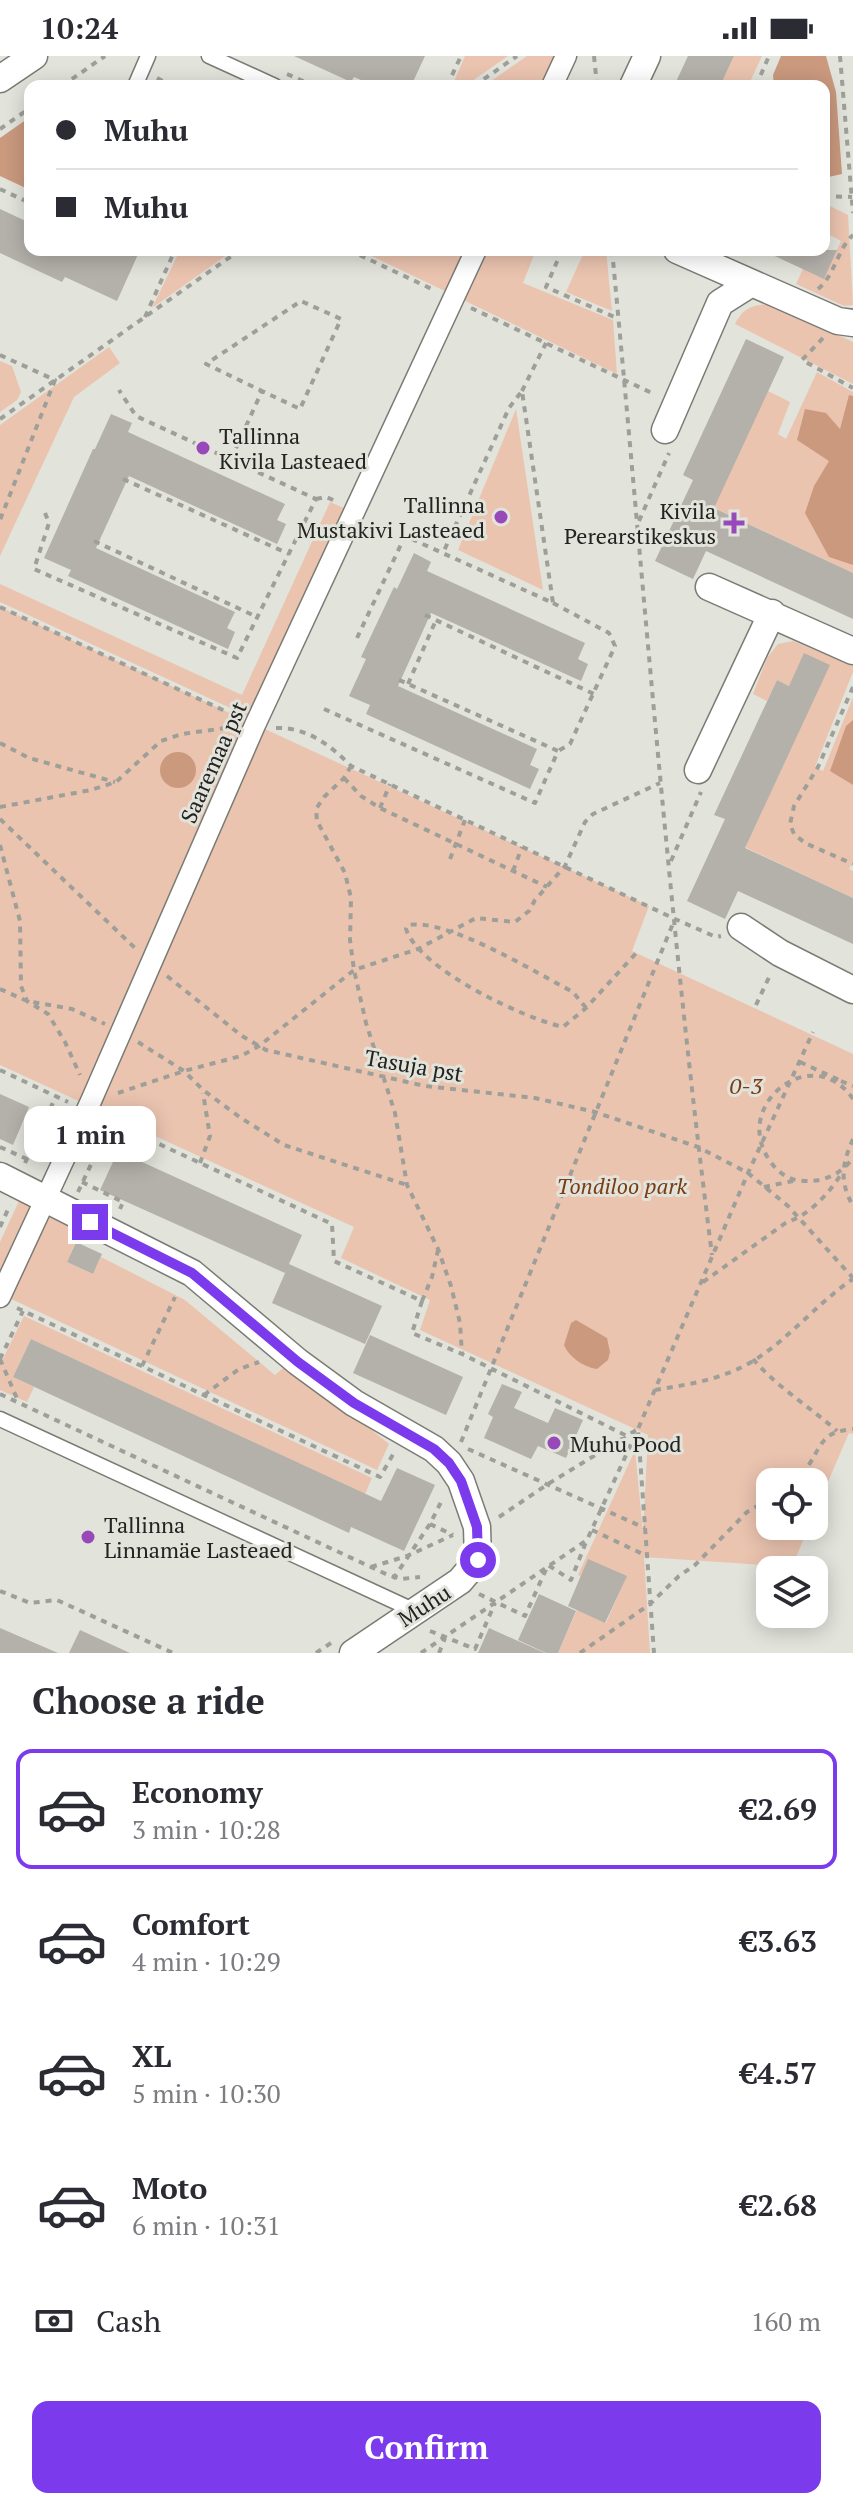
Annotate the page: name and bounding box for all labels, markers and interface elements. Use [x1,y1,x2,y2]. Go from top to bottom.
text: 10:24 [40,8,118,48]
text: Muhu [104,110,188,150]
text: Muhu [104,187,188,227]
place label: Tallinna Kivila Lasteaed [219,421,367,475]
marker: Tallinna Kivila Lasteaed [194,439,212,457]
place label: Tallinna Mustakivi Lasteaed [297,490,485,544]
place label: Kivila Perearstikeskus [564,496,716,550]
marker: Tallinna Mustakivi Lasteaed [492,508,510,526]
marker: Kivila Perearstikeskus [723,512,745,534]
street label: Saaremaa pst [173,697,253,827]
street label: Tasuja pst [363,1042,465,1088]
park label: 0-3 [730,1071,763,1100]
callout: 1 min [24,1106,156,1162]
text: 1 min [54,1117,126,1151]
park label: Tondiloo park [557,1171,688,1200]
route end [72,1204,108,1240]
place label: Muhu Pood [570,1429,682,1458]
marker: Muhu Pood [545,1434,563,1452]
map controls [756,1468,828,1628]
button: locate [756,1468,828,1540]
place label: Tallinna Linnamäe Lasteaed [104,1510,293,1564]
marker: Tallinna Linnamäe Lasteaed [79,1528,97,1546]
route start [460,1542,496,1578]
button: layers [756,1556,828,1628]
street label: Muhu [392,1577,456,1633]
text: Choose a ride [32,1677,265,1724]
text: Economy [132,1772,263,1812]
icon: car [36,1773,108,1845]
text: €2.69 [740,1789,817,1829]
text: 3 min · 10:28 [132,1812,281,1846]
text: Comfort [132,1904,250,1944]
icon: car [36,1905,108,1977]
text: €3.63 [740,1921,817,1961]
text: 4 min · 10:29 [132,1944,281,1978]
text: XL [132,2036,171,2076]
icon: car [36,2037,108,2109]
text: €4.57 [740,2053,817,2093]
text: 5 min · 10:30 [132,2076,281,2110]
text: Moto [132,2168,207,2208]
icon: car [36,2169,108,2241]
text: €2.68 [740,2185,817,2225]
text: 6 min · 10:31 [132,2208,281,2242]
icon: cash [32,2299,76,2343]
text: Cash [96,2301,161,2341]
text: 160 m [751,2304,821,2338]
button: Confirm [32,2401,821,2493]

